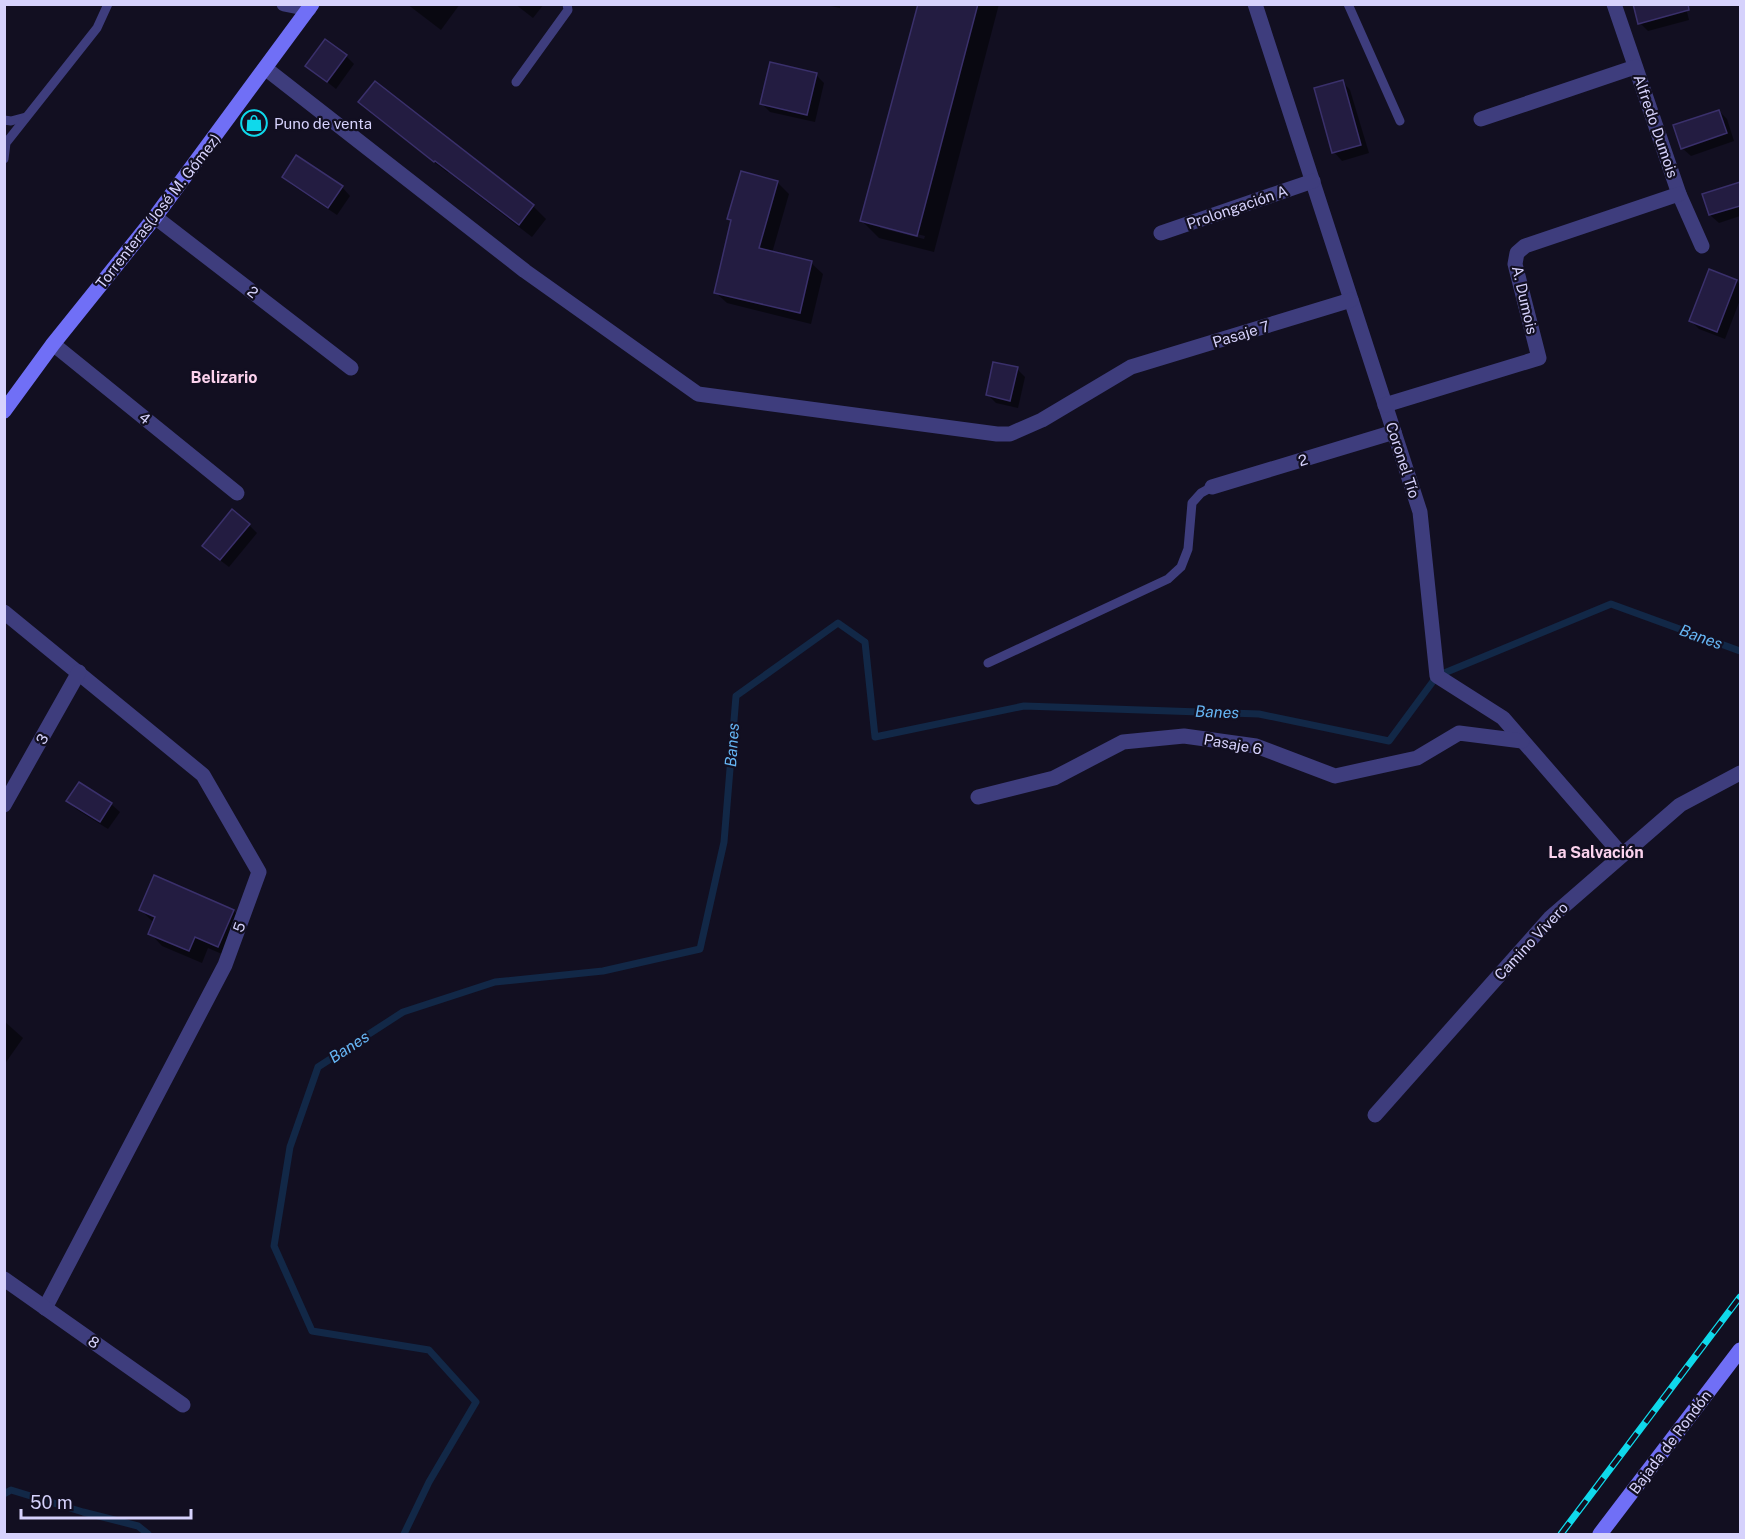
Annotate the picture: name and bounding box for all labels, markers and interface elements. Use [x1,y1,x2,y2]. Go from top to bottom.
street label: Alfredo Dumois [1630,72,1682,180]
shop icon: Puno de venta [239,108,269,138]
place label: Puno de venta [274,115,372,132]
street label: Torrenteras(José M. Gómez) [92,130,224,292]
street label: Prolongación A [1184,182,1290,232]
street label: A. Dumois [1509,264,1541,336]
street label: 2 [244,283,262,301]
street label: Pasaje 7 [1211,317,1271,351]
district label: Belizario [191,368,258,387]
street label: 4 [136,408,154,428]
street label: Coronel Tío [1383,420,1423,500]
street label: 2 [1296,451,1310,469]
water label: Banes [1677,621,1725,654]
water label: Banes [1195,702,1240,722]
water label: Banes [721,722,743,768]
street label: 3 [32,731,52,747]
street label: Pasaje 6 [1203,731,1263,757]
district label: La Salvación [1548,843,1644,862]
street label: Camino Vivero [1491,899,1571,983]
street label: 5 [229,920,249,934]
water label: Banes [325,1027,373,1067]
street label: 8 [85,1332,103,1352]
street label: Bajada de Rondón [1625,1387,1715,1497]
scale bar [21,1482,190,1520]
text: 50 m [30,1492,73,1513]

